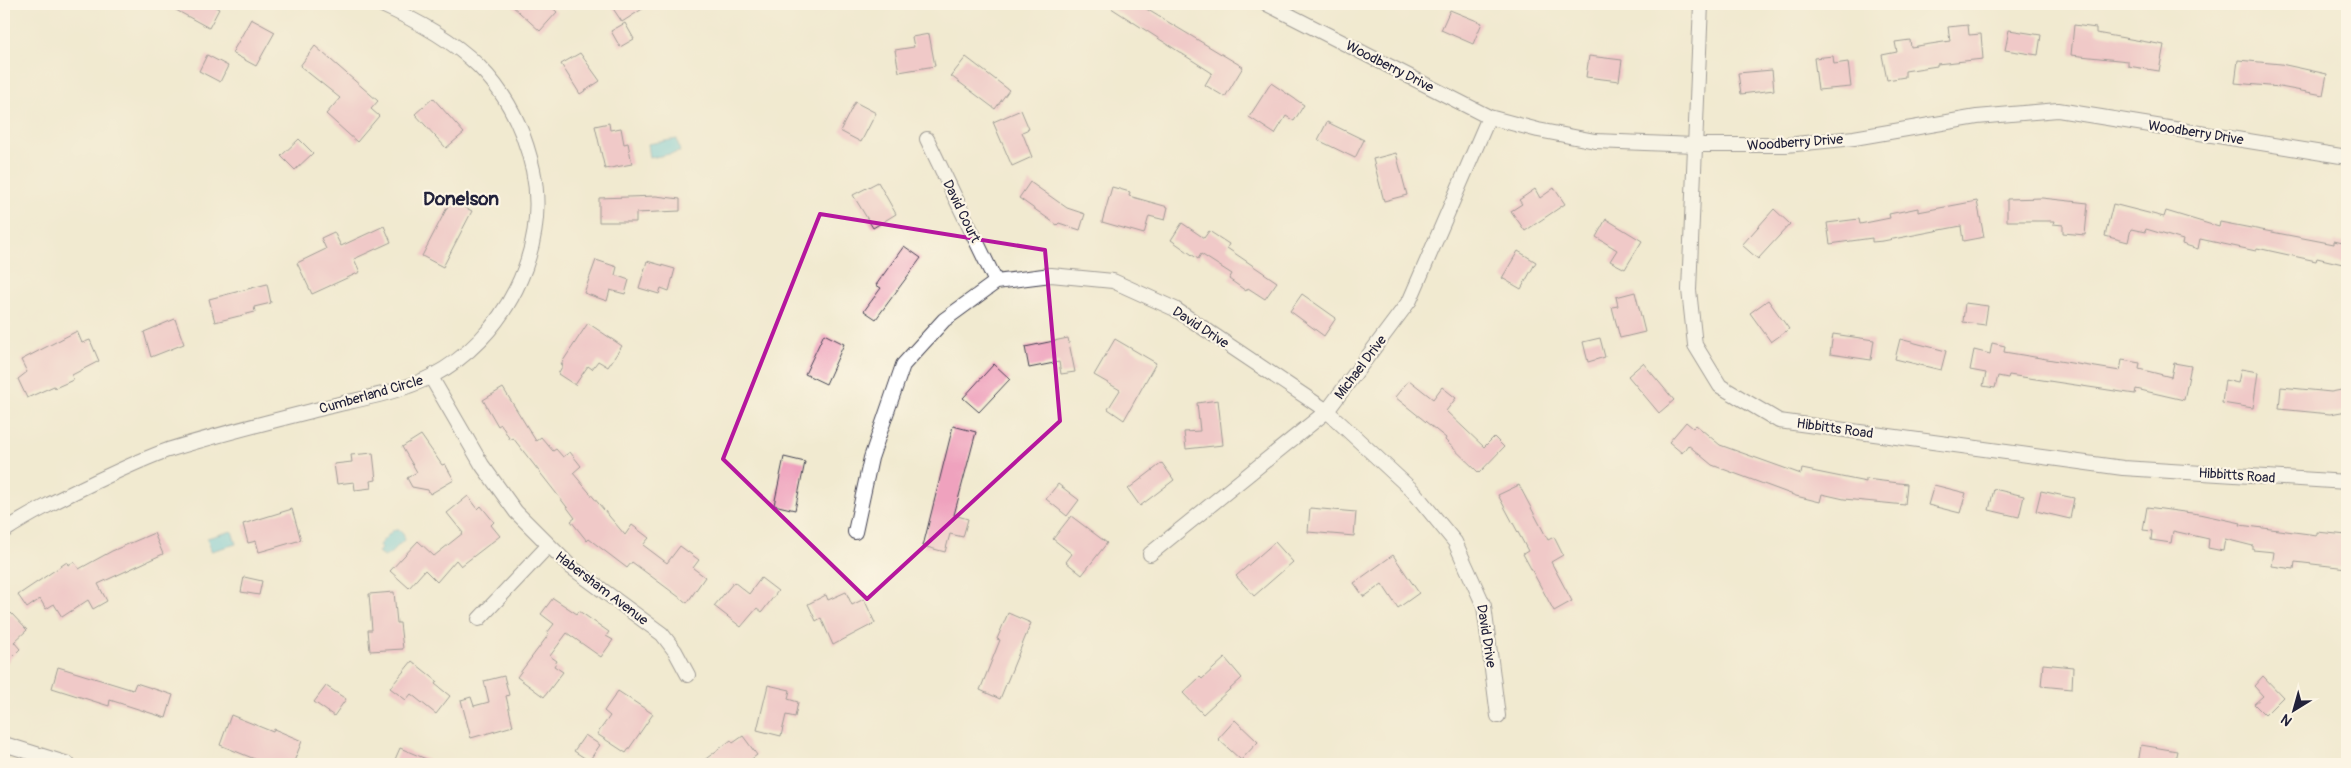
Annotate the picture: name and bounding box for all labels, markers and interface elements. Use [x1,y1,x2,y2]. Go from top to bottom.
street label: Woodberry Drive [1343,37,1437,96]
street label: Woodberry Drive [2147,117,2245,148]
street label: Woodberry Drive [1746,131,1844,154]
street label: David Court [939,177,984,246]
district label: Donelson [423,187,499,211]
street label: David Drive [1169,303,1232,352]
street label: Michael Drive [1331,332,1390,403]
street label: Cumberland Circle [317,372,425,417]
street label: Hibbitts Road [1796,415,1874,442]
street label: Hibbitts Road [2198,464,2276,487]
street label: Habersham Avenue [552,548,652,629]
street label: David Drive [1473,603,1500,669]
north arrow [2268,686,2318,736]
text: N [2278,710,2295,730]

